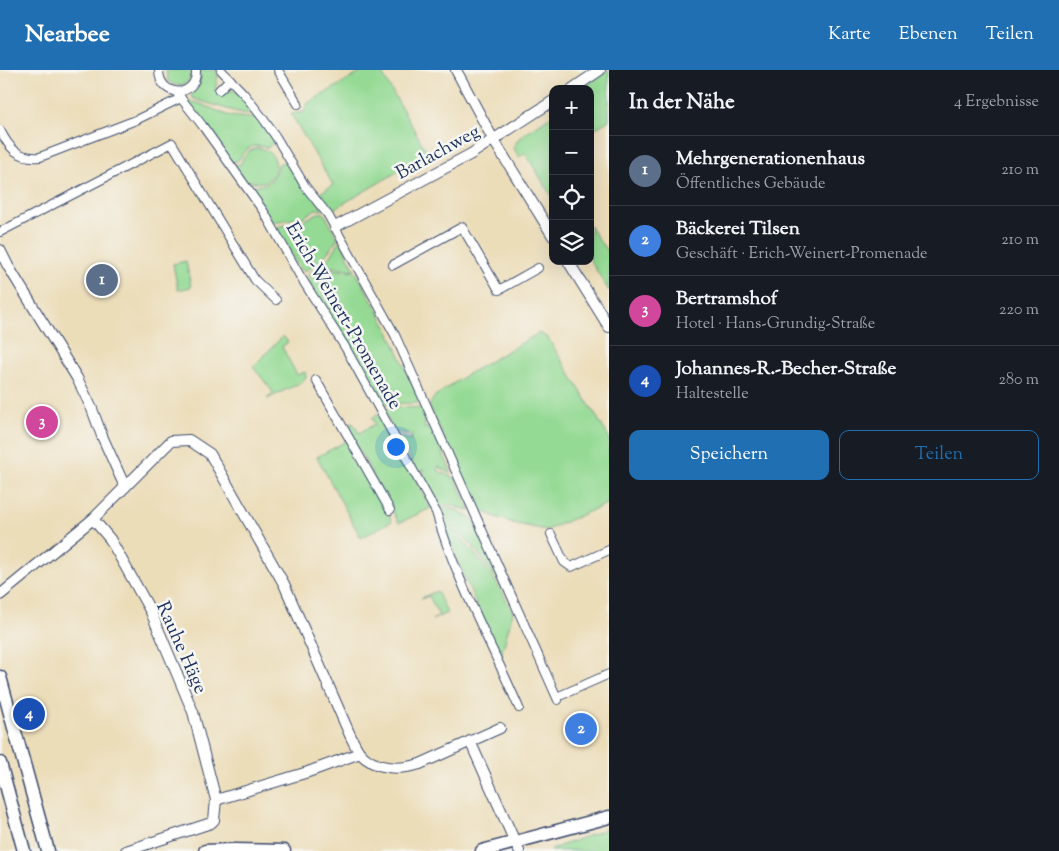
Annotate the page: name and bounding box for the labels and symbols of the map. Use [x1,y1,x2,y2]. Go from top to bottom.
street label: Barlachweg [391,119,485,187]
street label: Erich-Weinert-Promenade [278,217,408,415]
pin: 1 [86,261,118,299]
pin: 3 [26,403,58,441]
your location [383,434,409,460]
street label: Rauhe Häge [148,598,213,699]
pin: 4 [13,695,45,733]
pin: 2 [565,710,597,748]

